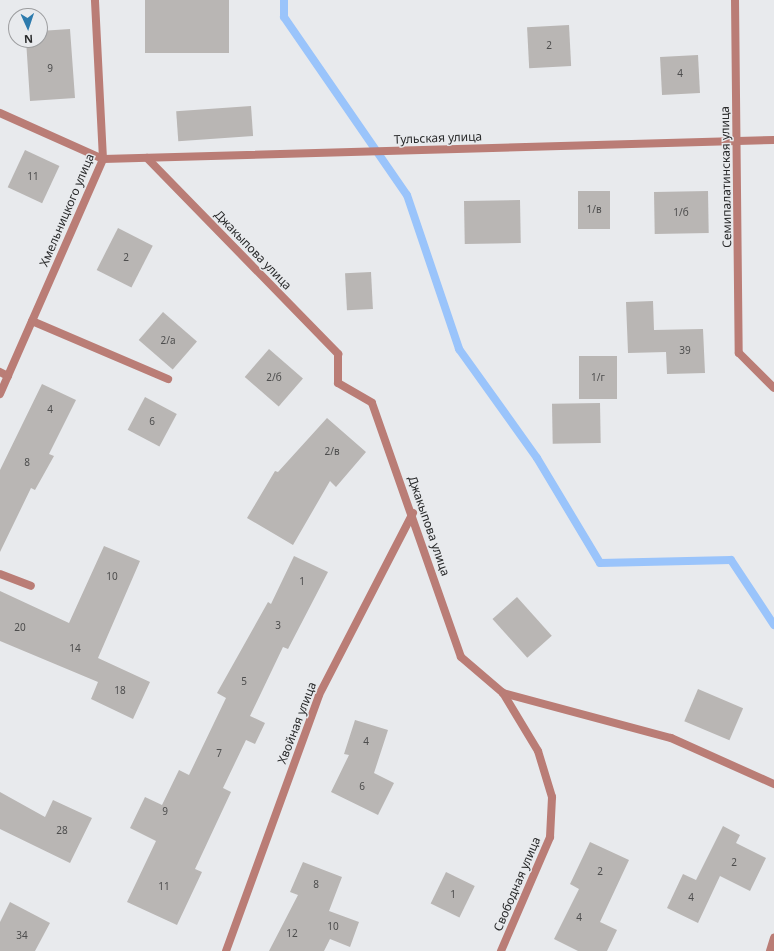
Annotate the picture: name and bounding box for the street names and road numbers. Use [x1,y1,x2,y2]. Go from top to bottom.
street label: Семипалатинская улица [718,106,734,248]
street label: Тульская улица [394,129,482,147]
street label: Хмельницкого улица [37,151,97,269]
street label: Джакыпова улица [211,207,295,293]
street label: Джакыпова улица [405,474,453,578]
street label: Хвойная улица [275,680,319,766]
street label: Свободная улица [491,835,543,933]

